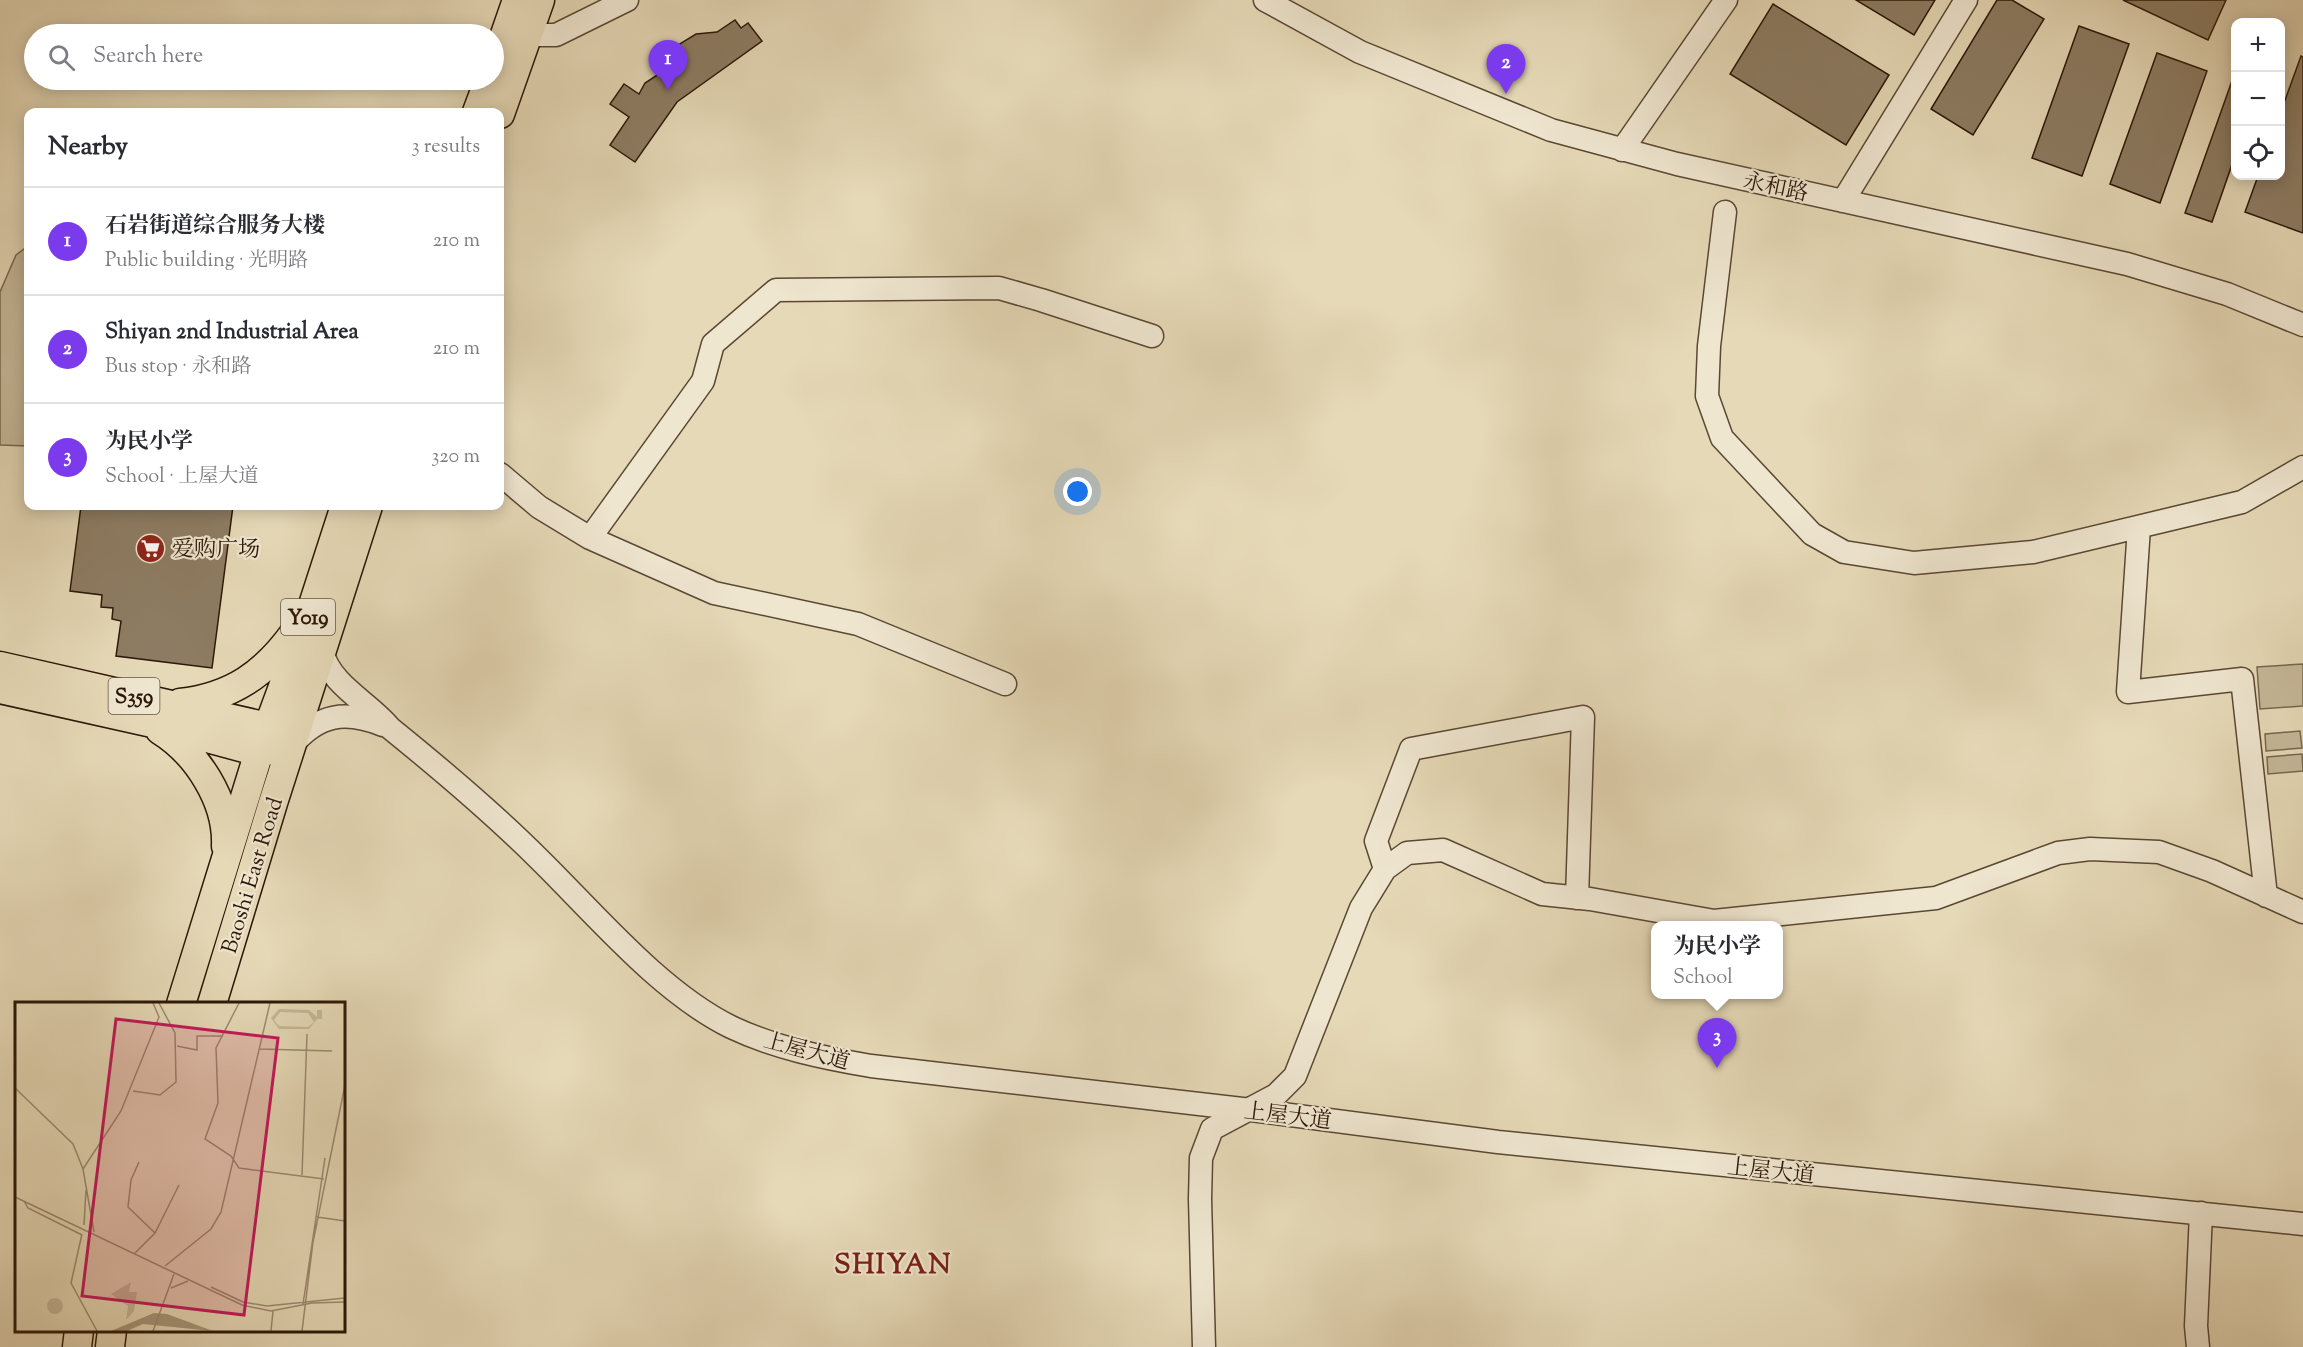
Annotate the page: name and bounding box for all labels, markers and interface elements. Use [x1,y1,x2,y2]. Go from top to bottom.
map controls [2231,18,2285,180]
button: + [2231,18,2285,72]
search box [24,24,504,90]
pin: 1 [648,40,688,90]
icon: search [45,41,78,74]
text: Search here [93,41,203,73]
pin: 2 [1486,44,1526,94]
button: − [2231,72,2285,126]
button: locate [2231,126,2285,180]
text: Nearby [48,129,128,166]
text: 3 results [411,133,480,162]
street label: 永和路 [1740,166,1811,211]
text: 石岩街道综合服务大楼 [105,211,325,243]
text: 1 [64,227,71,256]
text: 210 m [433,227,480,256]
text: Public building · 光明路 [105,247,308,276]
text: Shiyan 2nd Industrial Area [105,317,359,349]
text: 2 [63,335,72,364]
text: 210 m [433,335,480,364]
text: Bus stop · 永和路 [105,353,251,382]
text: 为民小学 [105,427,193,459]
text: 3 [63,443,72,472]
text: 320 m [431,443,480,472]
text: School · 上屋大道 [105,463,258,492]
your location [1063,477,1092,506]
supermarket icon: 爱购广场 [135,532,167,564]
place label: 爱购广场 [172,535,260,567]
road number: Y019 [281,599,335,635]
road number: S359 [108,678,160,714]
street label: Baoshi East Road [215,794,293,958]
popup [1651,921,1783,999]
text: 为民小学 [1673,932,1761,964]
text: School [1673,964,1733,993]
inset map [15,1002,345,1332]
pin: 3 [1698,1018,1736,1068]
street label: 上屋大道 [760,1026,853,1080]
street label: 上屋大道 [1242,1097,1333,1139]
street label: 上屋大道 [1725,1152,1816,1193]
district label: SHIYAN [834,1246,952,1286]

